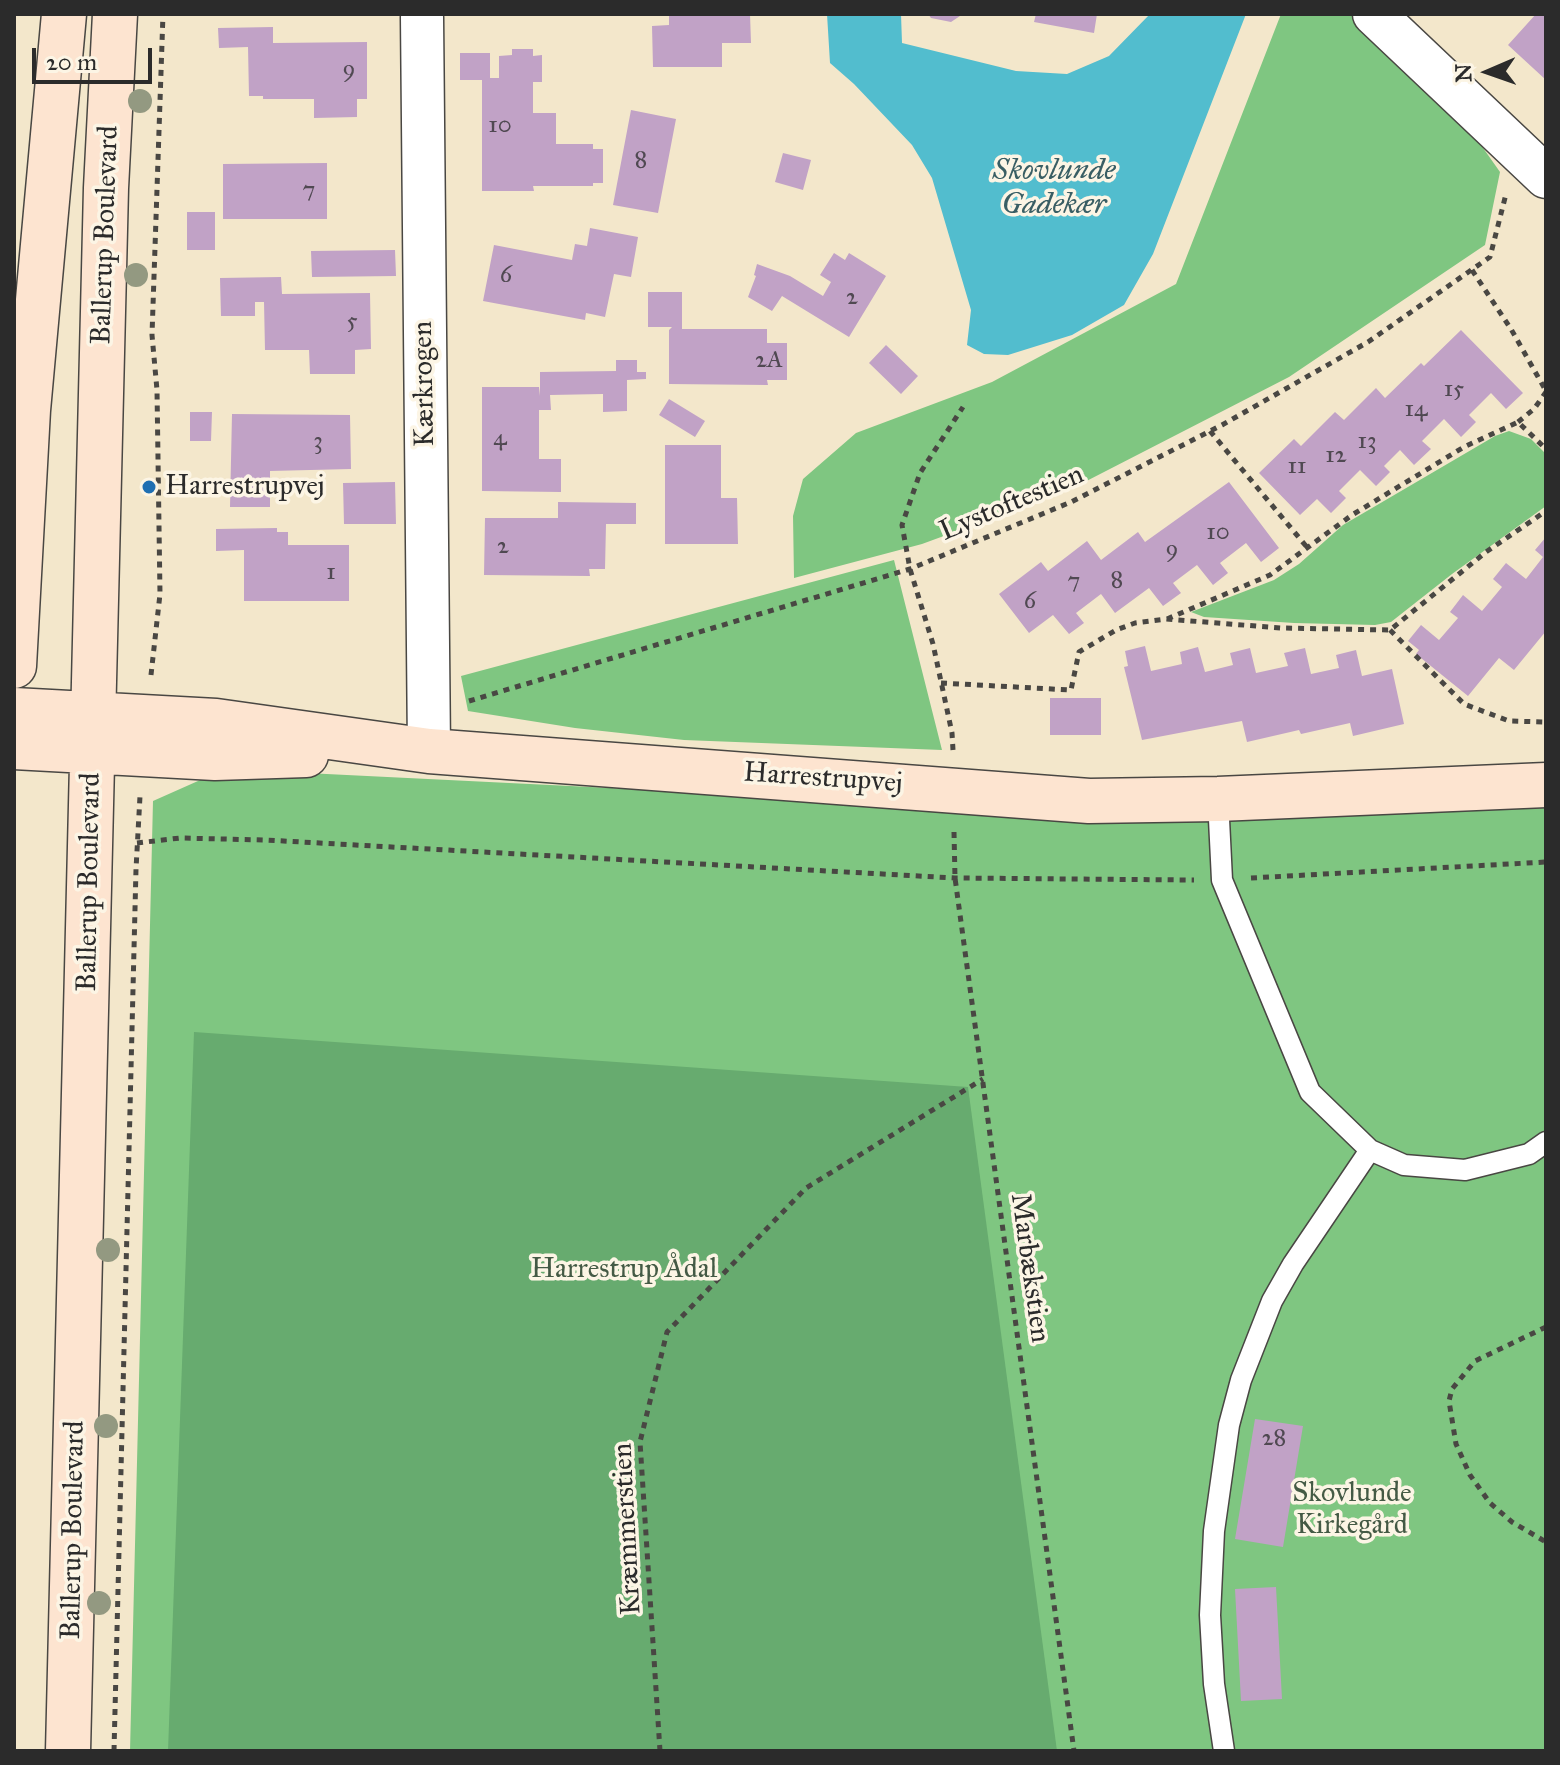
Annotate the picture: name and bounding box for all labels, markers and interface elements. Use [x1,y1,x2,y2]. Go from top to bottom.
scale bar [36,32,156,82]
north arrow [1448,32,1528,112]
text: 20 m [46,47,97,77]
house number: 9 [343,56,355,84]
text: N [1450,63,1477,83]
house number: 10 [488,112,512,140]
street label: Ballerup Boulevard [85,125,127,345]
house number: 8 [635,147,647,175]
water label: Skovlunde Gadekær [993,154,1115,224]
house number: 7 [303,177,315,205]
house number: 6 [500,262,512,290]
house number: 2 [846,284,858,312]
house number: 5 [346,308,358,336]
street label: Kærkrogen [407,321,443,447]
house number: 2A [755,347,783,375]
house number: 15 [1444,376,1464,404]
house number: 14 [1405,396,1427,424]
house number: 4 [493,425,507,453]
house number: 3 [313,428,323,456]
house number: 13 [1357,428,1377,456]
house number: 12 [1325,442,1347,470]
house number: 11 [1288,453,1306,481]
street label: Lystoftestien [935,459,1089,549]
place label: Harrestrupvej [165,470,325,504]
marker: Harrestrupvej [140,478,158,496]
house number: 10 [1206,519,1230,547]
house number: 2 [497,533,509,561]
house number: 9 [1166,536,1178,564]
house number: 1 [326,559,336,587]
house number: 8 [1111,567,1123,595]
house number: 7 [1068,568,1080,596]
house number: 6 [1024,588,1036,616]
street label: Harrestrupvej [742,757,904,801]
street label: Ballerup Boulevard [71,772,109,992]
street label: Marbækstien [1002,1191,1056,1345]
park label: Harrestrup Ådal [531,1253,717,1287]
street label: Ballerup Boulevard [55,1420,93,1640]
house number: 28 [1262,1425,1286,1453]
street label: Kræmmerstien [607,1442,649,1616]
park label: Skovlunde Kirkegård [1292,1477,1412,1543]

